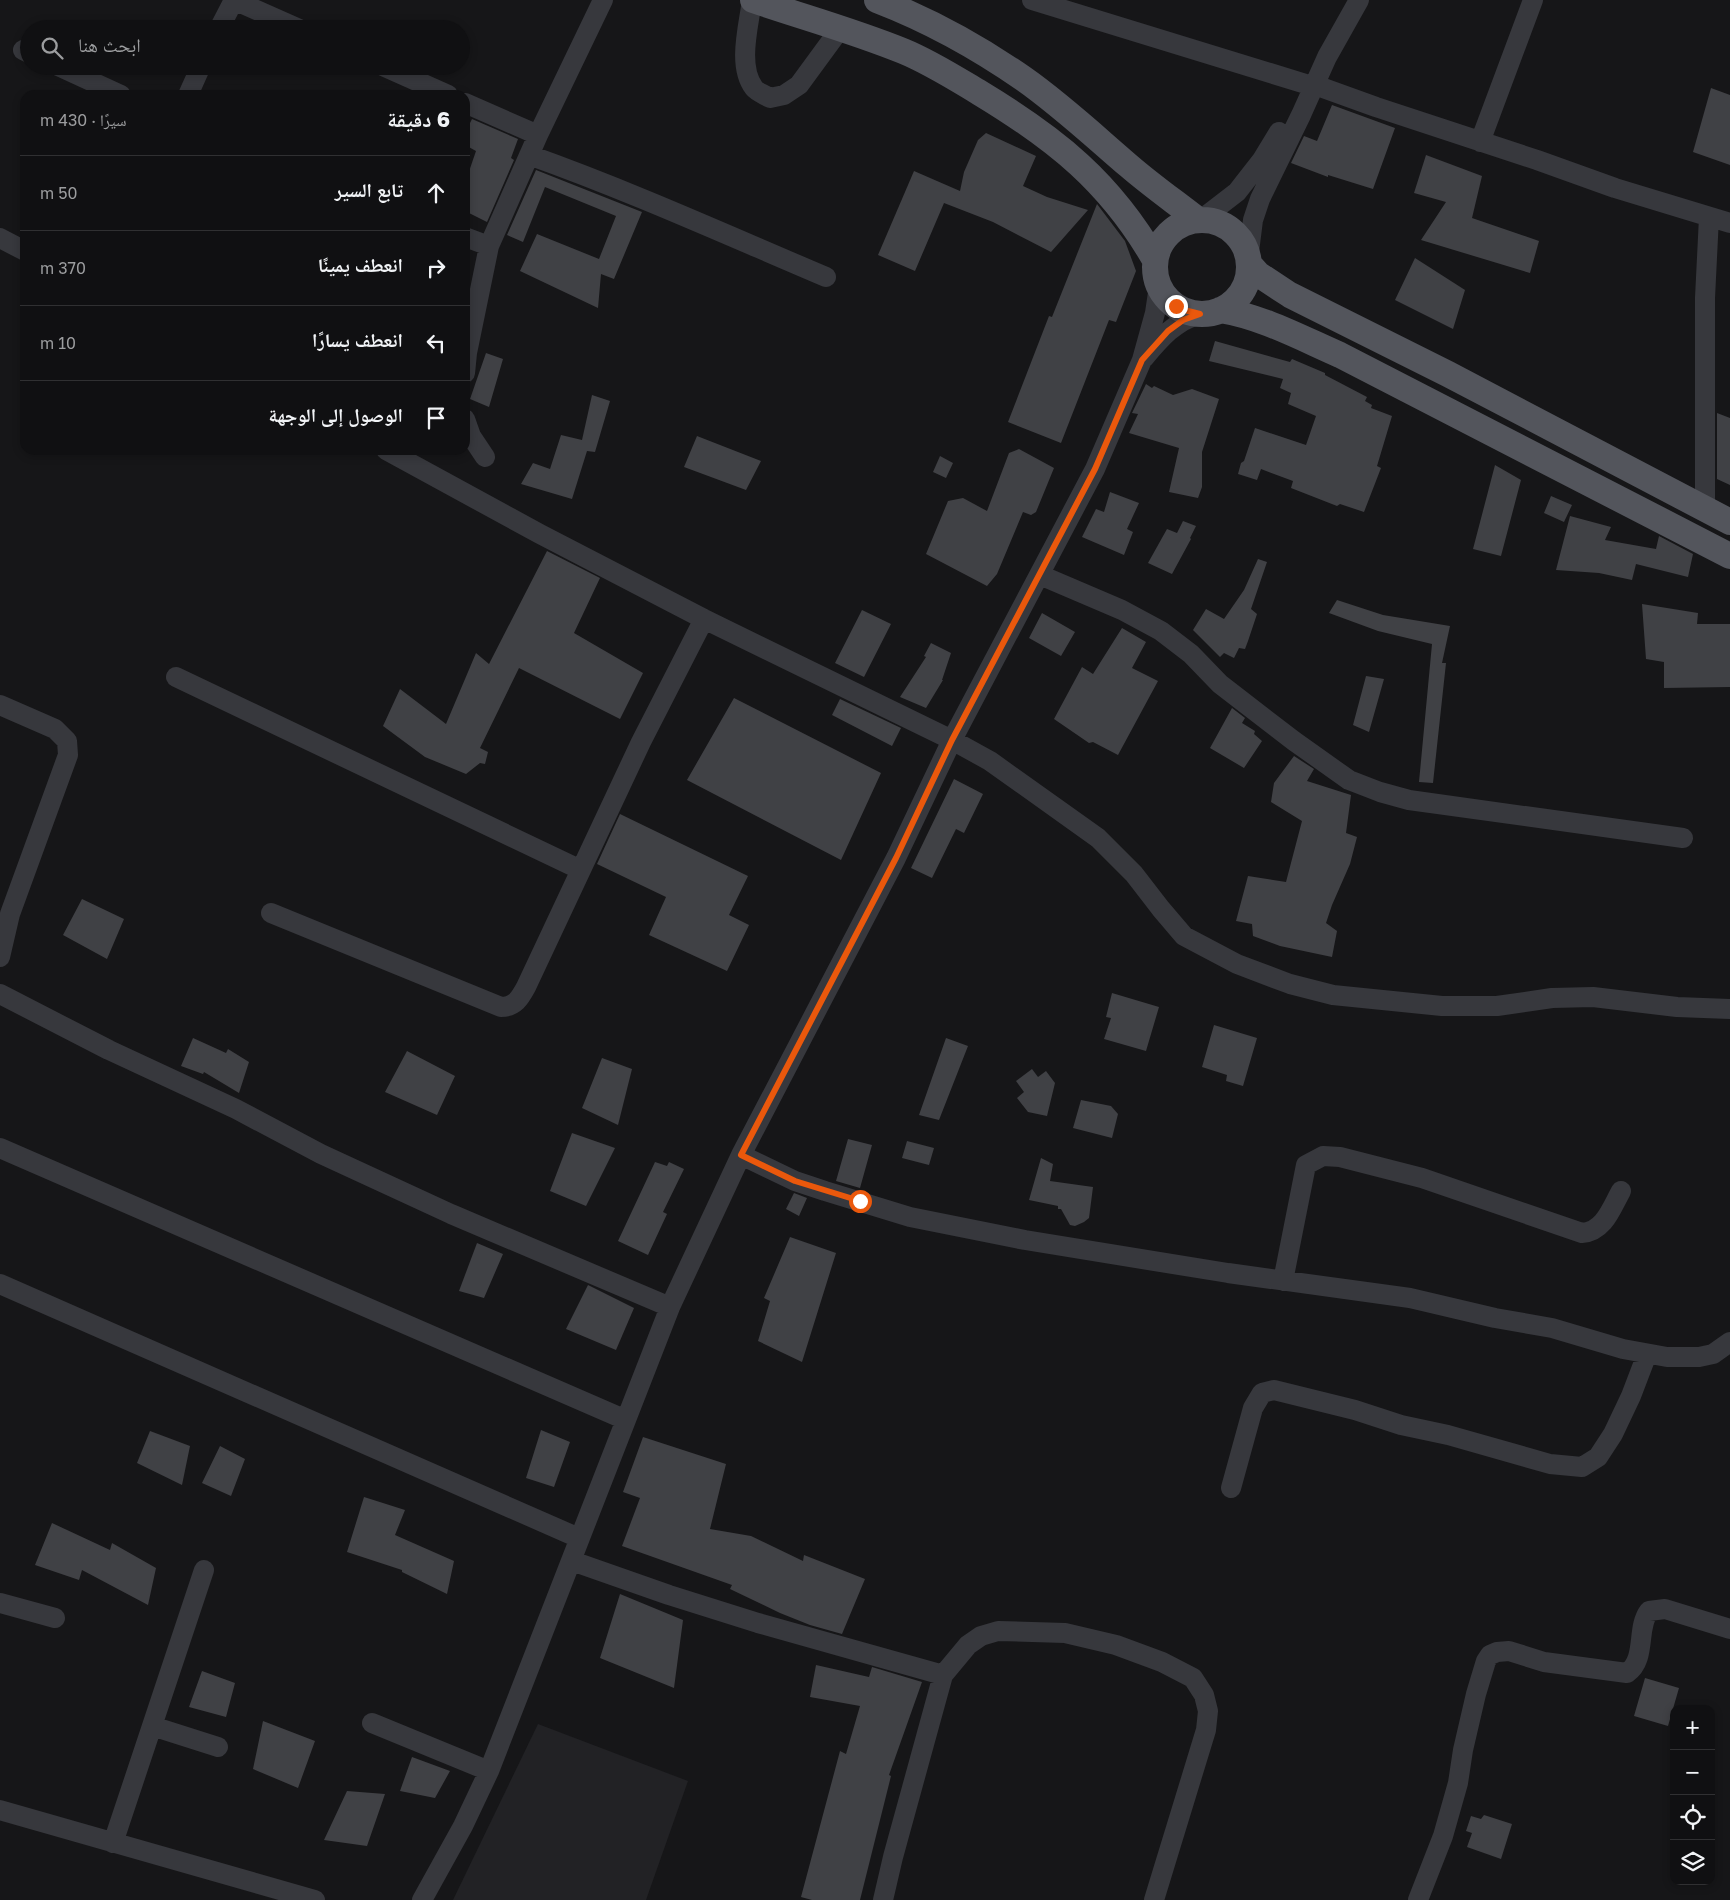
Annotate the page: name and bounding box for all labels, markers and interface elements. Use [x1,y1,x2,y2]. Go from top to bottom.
search box [20,20,470,75]
text: ابحث هنا [78,33,141,56]
icon: search [38,34,66,62]
text: 6 دقيقة [387,106,450,132]
text: سيرًا · 430 m [40,110,127,130]
text: تابع السير [335,178,403,201]
icon: ahead [422,179,450,207]
text: 50 m [40,183,77,203]
text: انعطف يمينًا [318,253,403,276]
icon: right [422,254,450,282]
text: 370 m [40,258,86,278]
route end [1165,295,1188,318]
text: انعطف يسارًا [312,328,403,351]
icon: left [422,329,450,357]
text: 10 m [40,333,76,353]
text: الوصول إلى الوجهة [269,403,403,426]
icon: arrive [422,404,450,432]
route start [849,1190,872,1213]
map controls [1670,1705,1715,1885]
button: + [1670,1705,1715,1750]
button: − [1670,1750,1715,1795]
button: locate [1670,1795,1715,1840]
button: layers [1670,1840,1715,1885]

